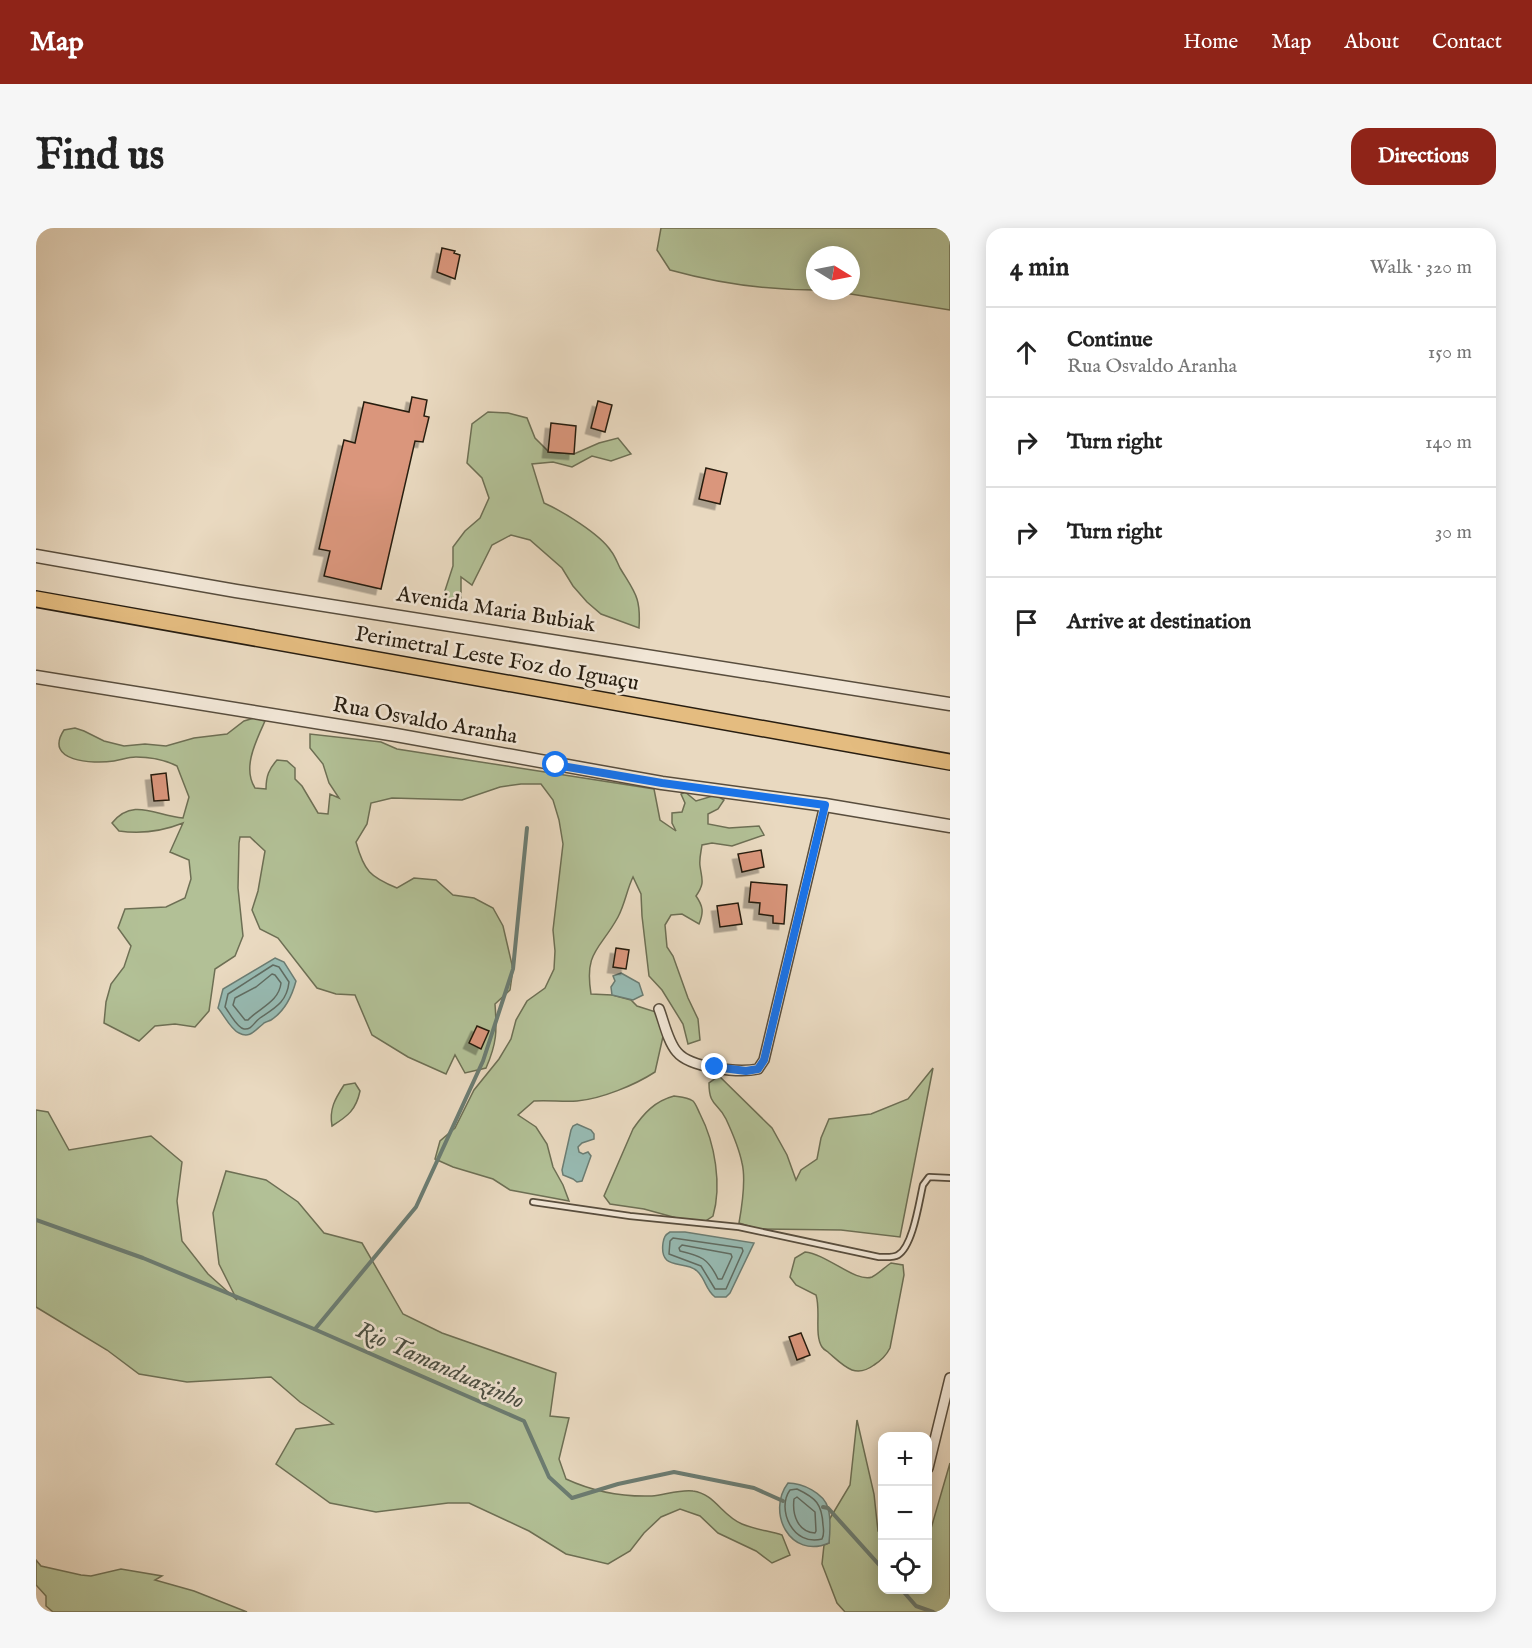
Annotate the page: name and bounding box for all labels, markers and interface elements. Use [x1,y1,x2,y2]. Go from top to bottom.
text: Map [30,25,84,60]
text: Home [1183,29,1238,56]
text: Map [1271,29,1311,56]
text: About [1344,29,1399,56]
text: Contact [1432,29,1502,56]
button: Directions [1351,128,1496,185]
text: Find us [36,130,164,183]
north arrow [806,246,860,300]
text: 4 min [1010,251,1069,284]
text: Walk · 320 m [1370,255,1472,280]
text: Continue [1067,326,1153,354]
icon: ahead [1010,336,1043,369]
text: 150 m [1428,340,1472,365]
text: Rua Osvaldo Aranha [1067,354,1237,379]
icon: right [1010,426,1043,459]
text: Turn right [1067,428,1162,456]
text: 140 m [1425,430,1472,455]
icon: right [1010,516,1043,549]
text: Turn right [1067,518,1162,546]
text: 30 m [1435,520,1472,545]
street label: Avenida Maria Bubiak [394,580,598,640]
icon: arrive [1010,606,1043,639]
text: Arrive at destination [1067,608,1251,636]
street label: Perimetral Leste Foz do Iguaçu [353,620,641,698]
street label: Rua Osvaldo Aranha [330,691,520,751]
route start [542,751,568,777]
route end [701,1053,727,1079]
water label: Rio Tamanduazinho [351,1315,529,1417]
map controls [878,1432,932,1594]
button: + [878,1432,932,1486]
button: − [878,1486,932,1540]
button: locate [878,1540,932,1594]

